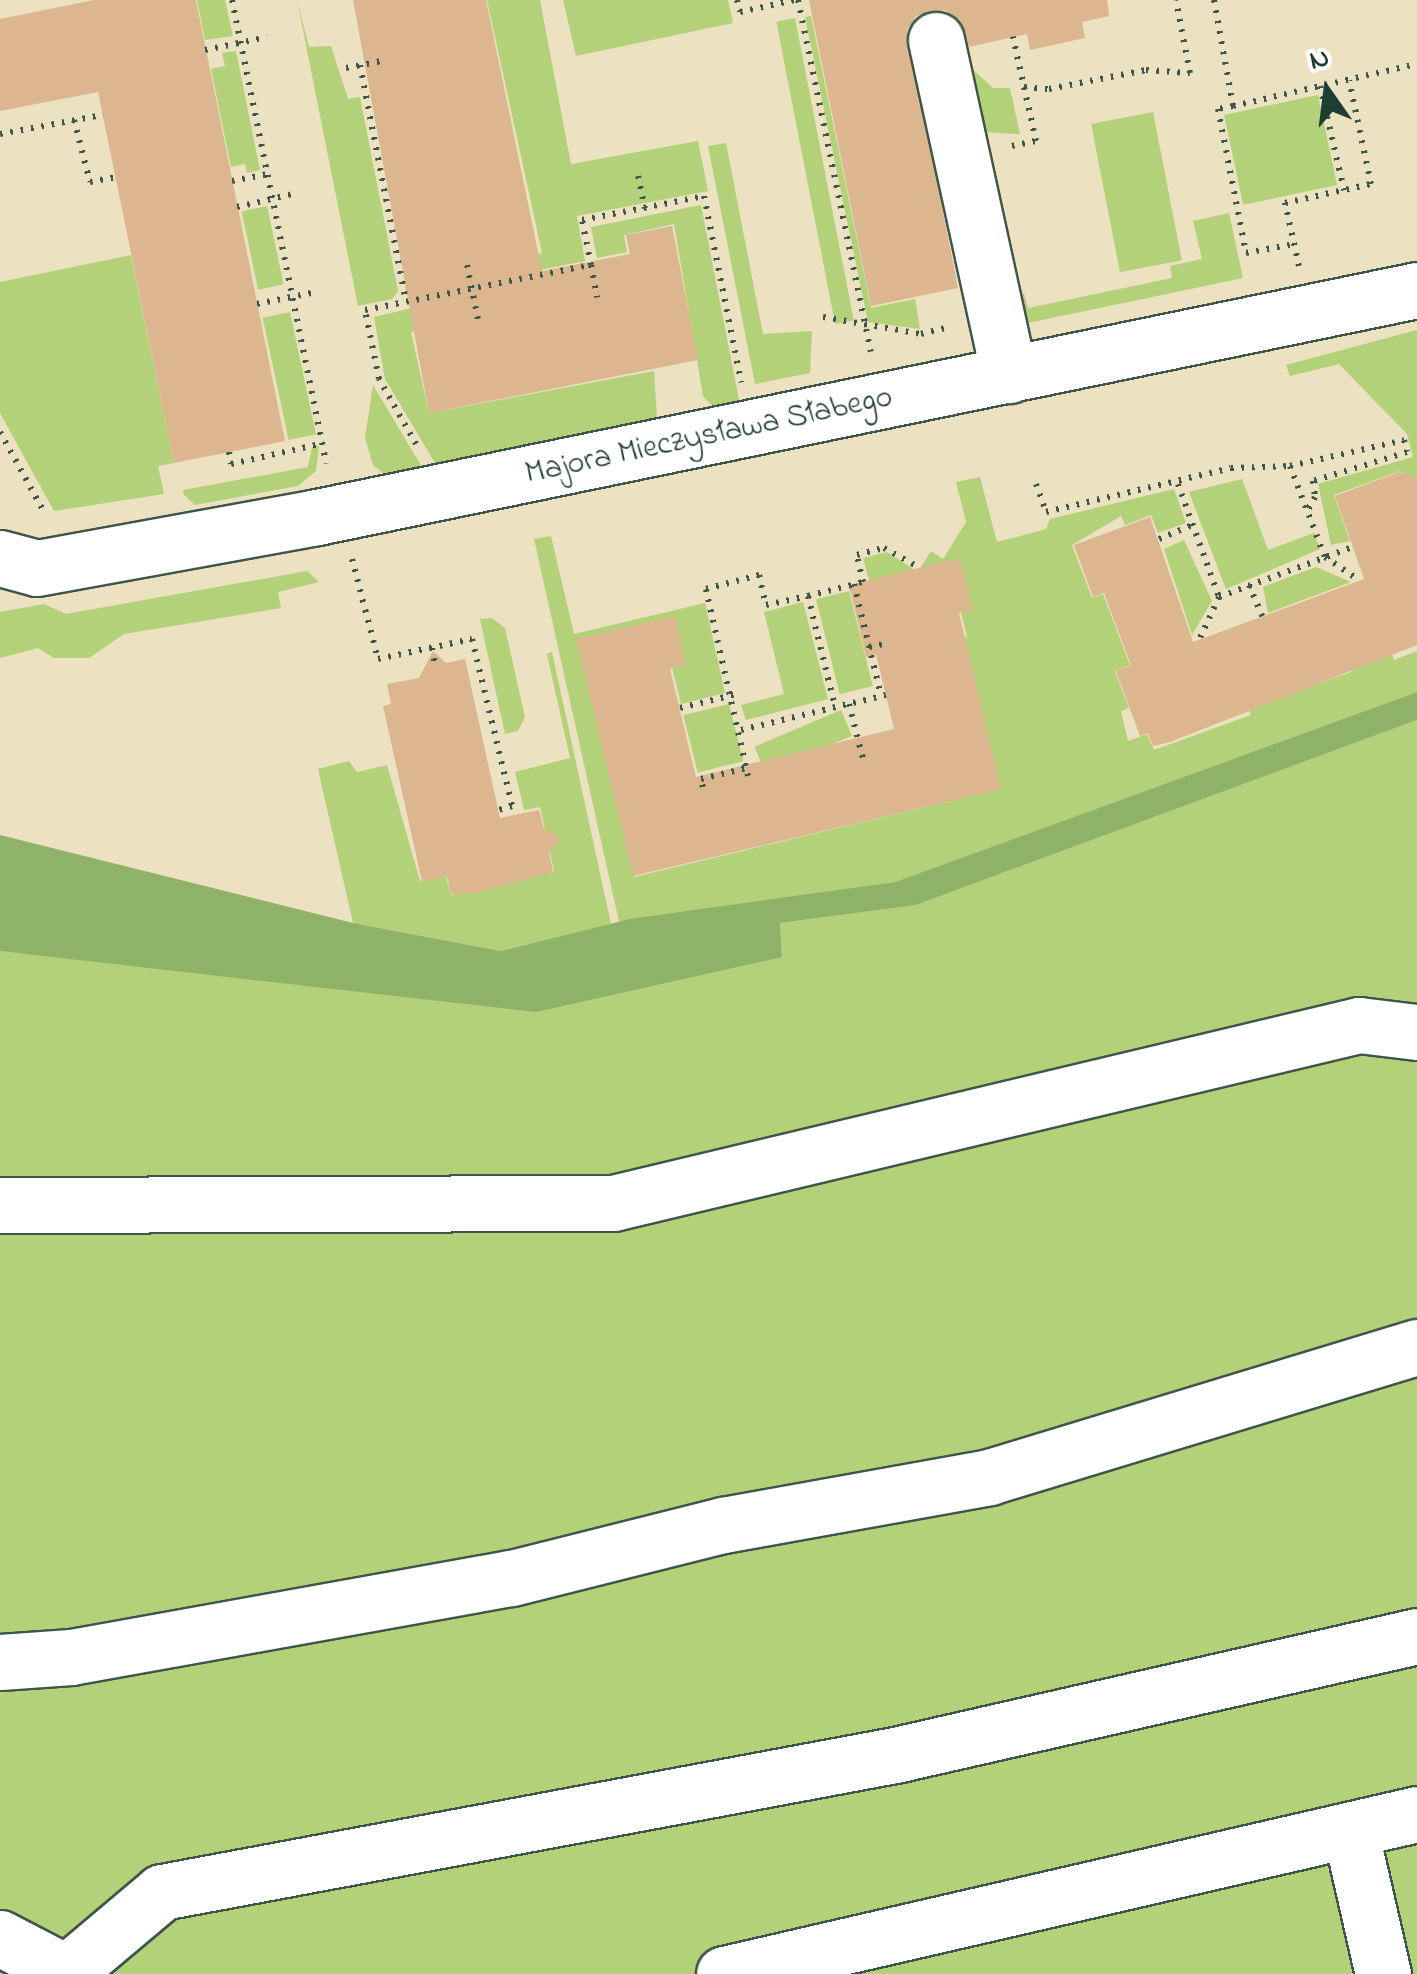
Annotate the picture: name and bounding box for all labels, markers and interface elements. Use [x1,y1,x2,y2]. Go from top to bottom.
text: N [1305,38,1334,83]
north arrow [1277,40,1377,140]
street label: Majora Mieczysława Słabego [522,379,896,495]

